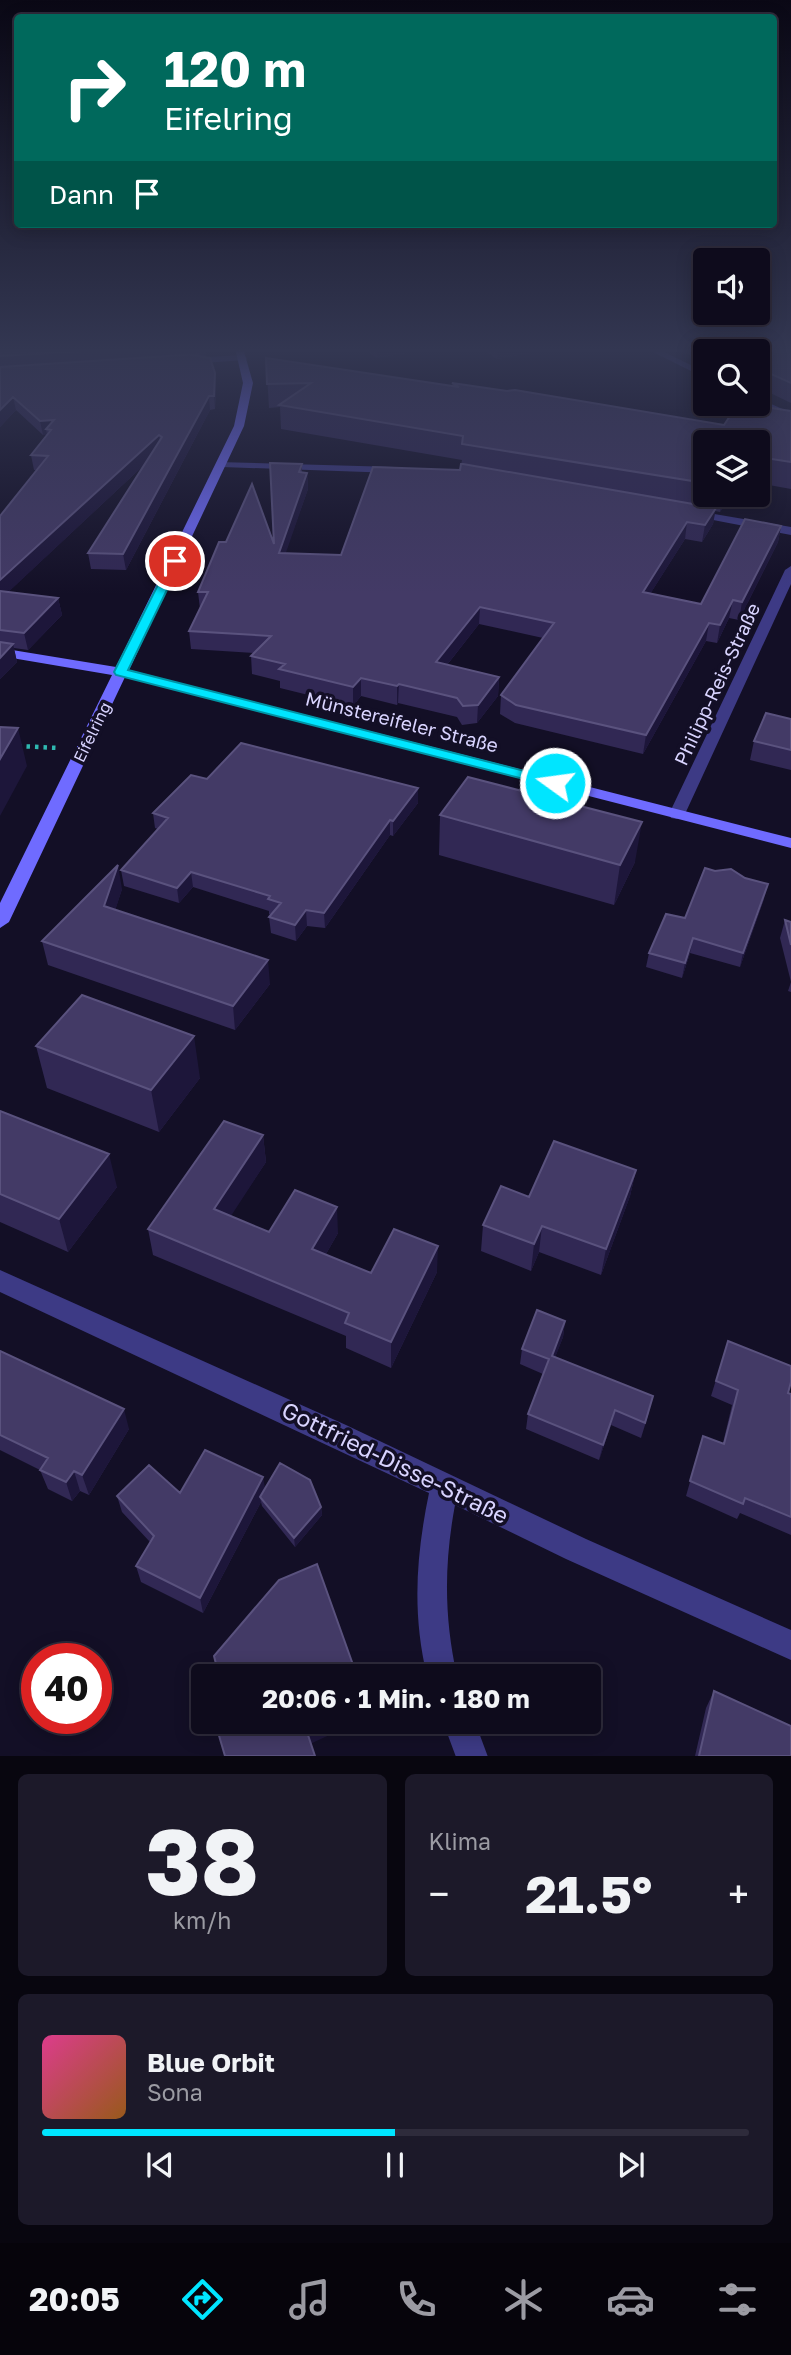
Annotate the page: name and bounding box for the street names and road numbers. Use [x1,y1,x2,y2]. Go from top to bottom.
street label: Philipp-Reis-Straße [669,599,764,769]
street label: Münstereifeler Straße [303,686,501,757]
street label: Eifelring [69,699,115,765]
street label: Gottfried-Disse-Straße [278,1395,513,1529]

